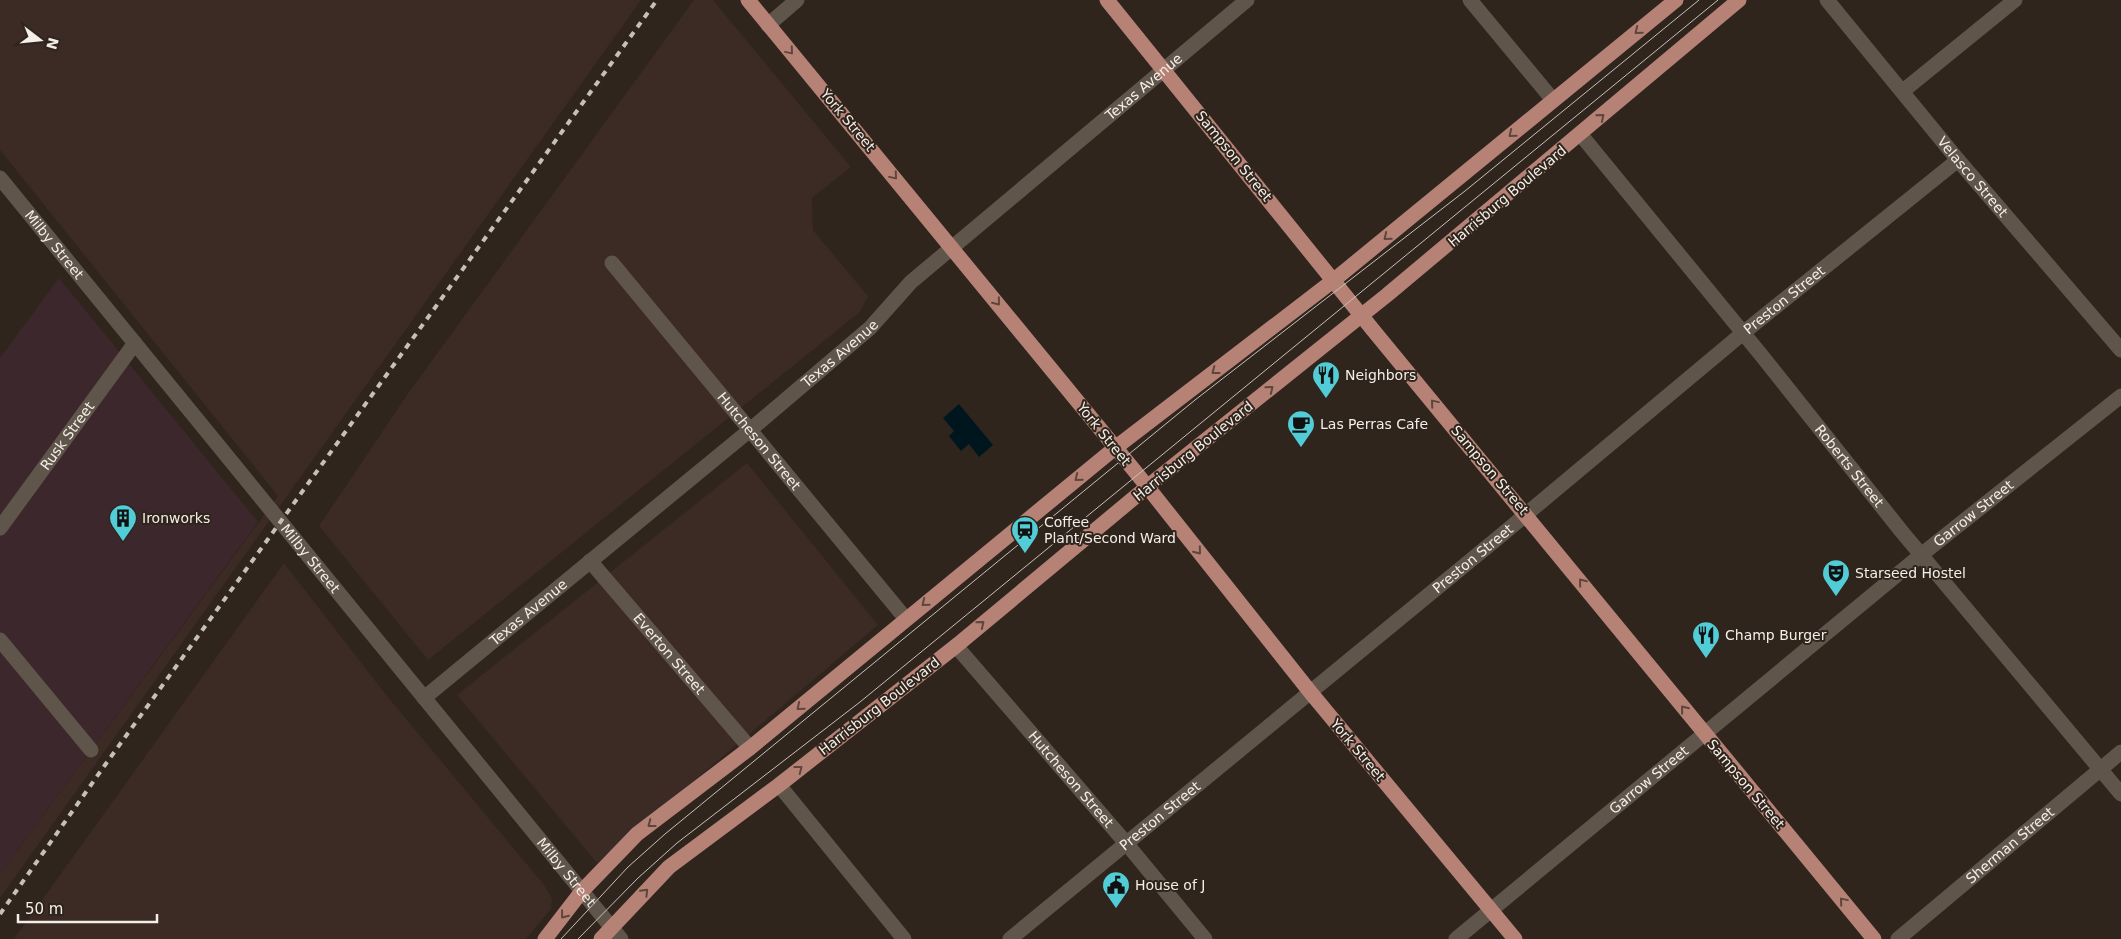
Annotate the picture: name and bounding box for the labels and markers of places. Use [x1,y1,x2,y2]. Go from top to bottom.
restaurant icon: Neighbors [1311,360,1341,399]
place label: Neighbors [1345,367,1416,383]
cafe icon: Las Perras Cafe [1286,409,1316,448]
place label: Las Perras Cafe [1320,416,1428,432]
building icon: Ironworks [108,503,138,542]
place label: Ironworks [142,510,210,526]
place label: Coffee Plant/Second Ward [1044,514,1176,546]
station icon: Coffee Plant/Second Ward [1010,515,1040,554]
theatre icon: Starseed Hostel [1821,558,1851,597]
place label: Starseed Hostel [1855,565,1966,581]
restaurant icon: Champ Burger [1691,620,1721,659]
place label: Champ Burger [1725,627,1827,643]
public building icon: House of J [1101,870,1131,909]
place label: House of J [1135,877,1205,893]

